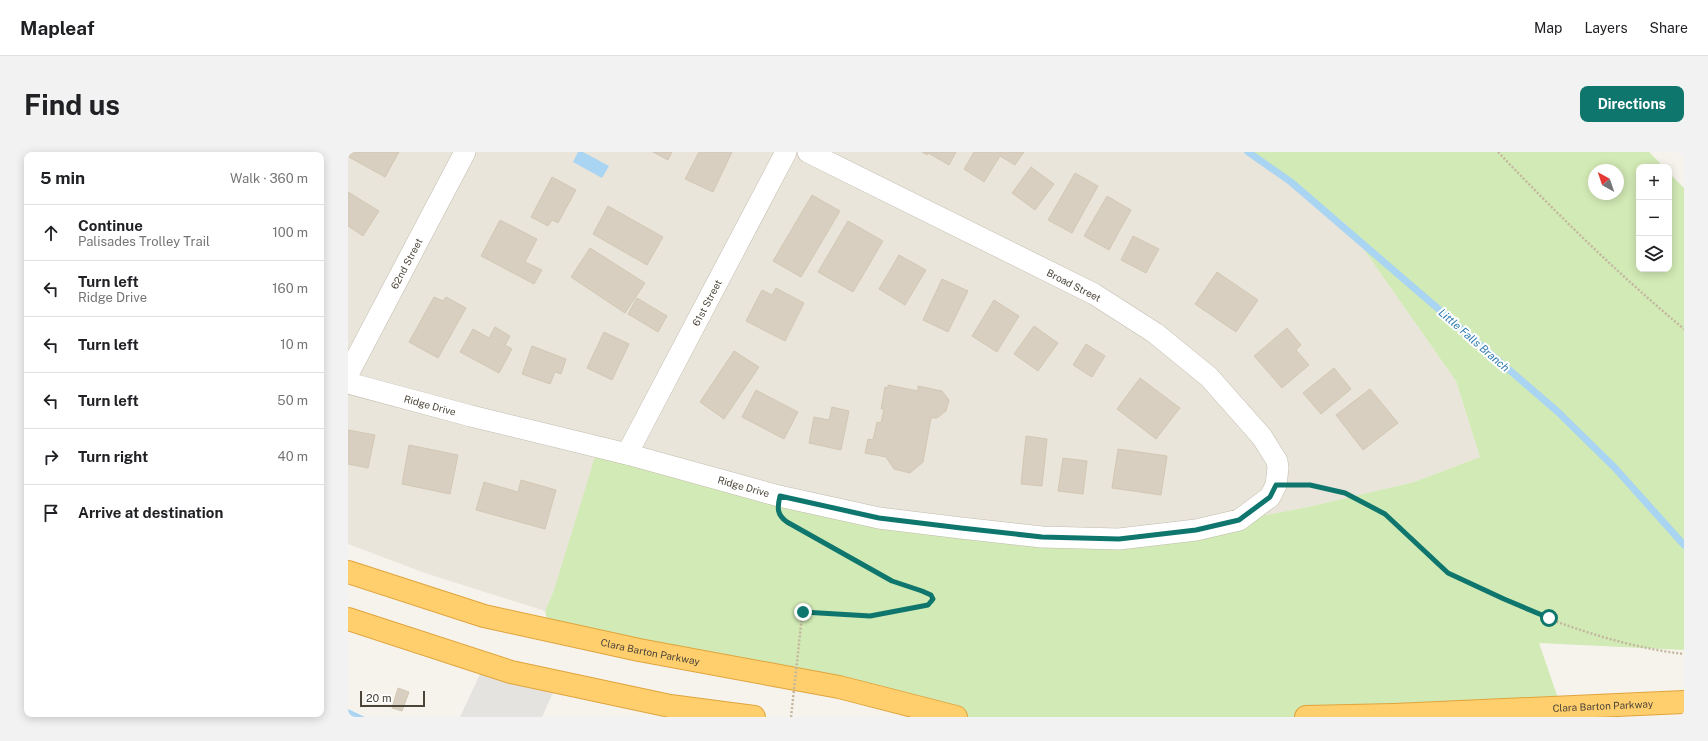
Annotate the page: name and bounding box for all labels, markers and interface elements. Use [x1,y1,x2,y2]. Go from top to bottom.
text: Mapleaf [20,17,94,39]
text: Map [1534,20,1562,36]
text: Layers [1584,20,1628,36]
text: Share [1650,20,1688,36]
button: Directions [1580,86,1684,122]
text: Find us [24,88,120,121]
north arrow [1588,164,1624,200]
map controls [1636,164,1672,272]
button: + [1636,164,1672,200]
text: 5 min [40,168,85,188]
text: Walk · 360 m [230,171,308,186]
button: − [1636,200,1672,236]
text: Continue [78,217,143,234]
icon: ahead [40,222,62,244]
text: 100 m [272,225,308,240]
text: Palisades Trolley Trail [78,234,210,249]
street label: 62nd Street [388,236,425,291]
button: layers [1636,236,1672,272]
street label: Broad Street [1045,266,1103,304]
text: Turn left [78,273,139,290]
street label: 61st Street [690,277,724,328]
icon: left [40,278,62,300]
text: 160 m [272,281,308,296]
text: Ridge Drive [78,290,147,305]
water label: Little Falls Branch [1436,306,1512,374]
icon: left [40,334,62,356]
text: Turn left [78,336,139,353]
text: 10 m [280,337,308,352]
icon: left [40,390,62,412]
text: Turn left [78,392,139,409]
street label: Ridge Drive [403,392,458,418]
text: 50 m [277,393,308,408]
icon: right [40,446,62,468]
text: Turn right [78,448,148,465]
text: 40 m [277,449,308,464]
street label: Ridge Drive [716,473,771,499]
icon: arrive [40,502,62,524]
text: Arrive at destination [78,504,223,521]
route end [794,603,812,621]
route start [1540,609,1558,627]
street label: Clara Barton Parkway [600,636,701,667]
scale bar [360,689,425,708]
text: 20 m [366,692,391,704]
street label: Clara Barton Parkway [1552,697,1654,714]

